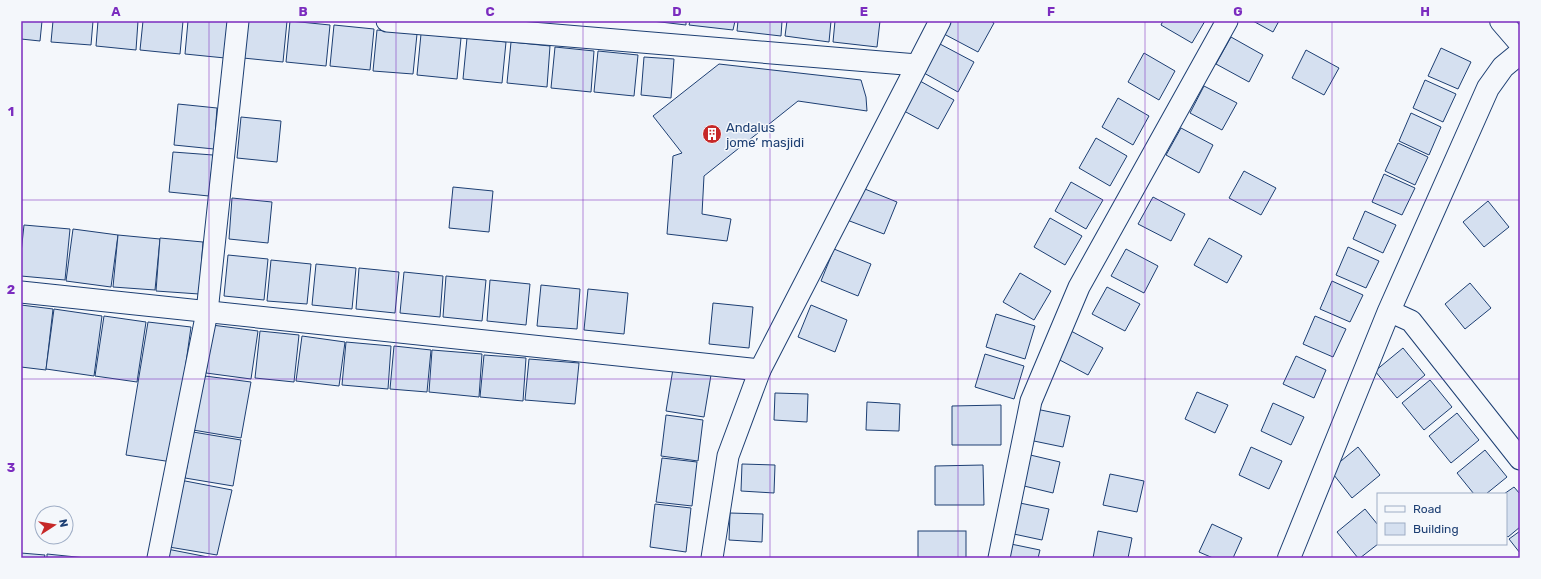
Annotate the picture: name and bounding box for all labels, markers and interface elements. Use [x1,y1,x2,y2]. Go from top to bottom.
text: A [111,4,121,19]
text: B [298,4,308,19]
text: C [485,4,495,19]
text: D [672,4,682,19]
text: E [860,4,868,19]
text: F [1047,4,1055,19]
text: G [1233,4,1243,19]
text: H [1420,4,1430,19]
text: 1 [8,104,14,119]
place label: Andalus jome’ masjidi [725,120,804,150]
building icon: Andalus jome’ masjidi [701,123,723,145]
text: 2 [7,282,15,297]
text: 3 [7,460,16,475]
legend [1377,493,1507,545]
text: Road [1413,502,1441,516]
north arrow [34,505,74,545]
text: N [56,518,70,528]
text: Building [1413,522,1459,536]

